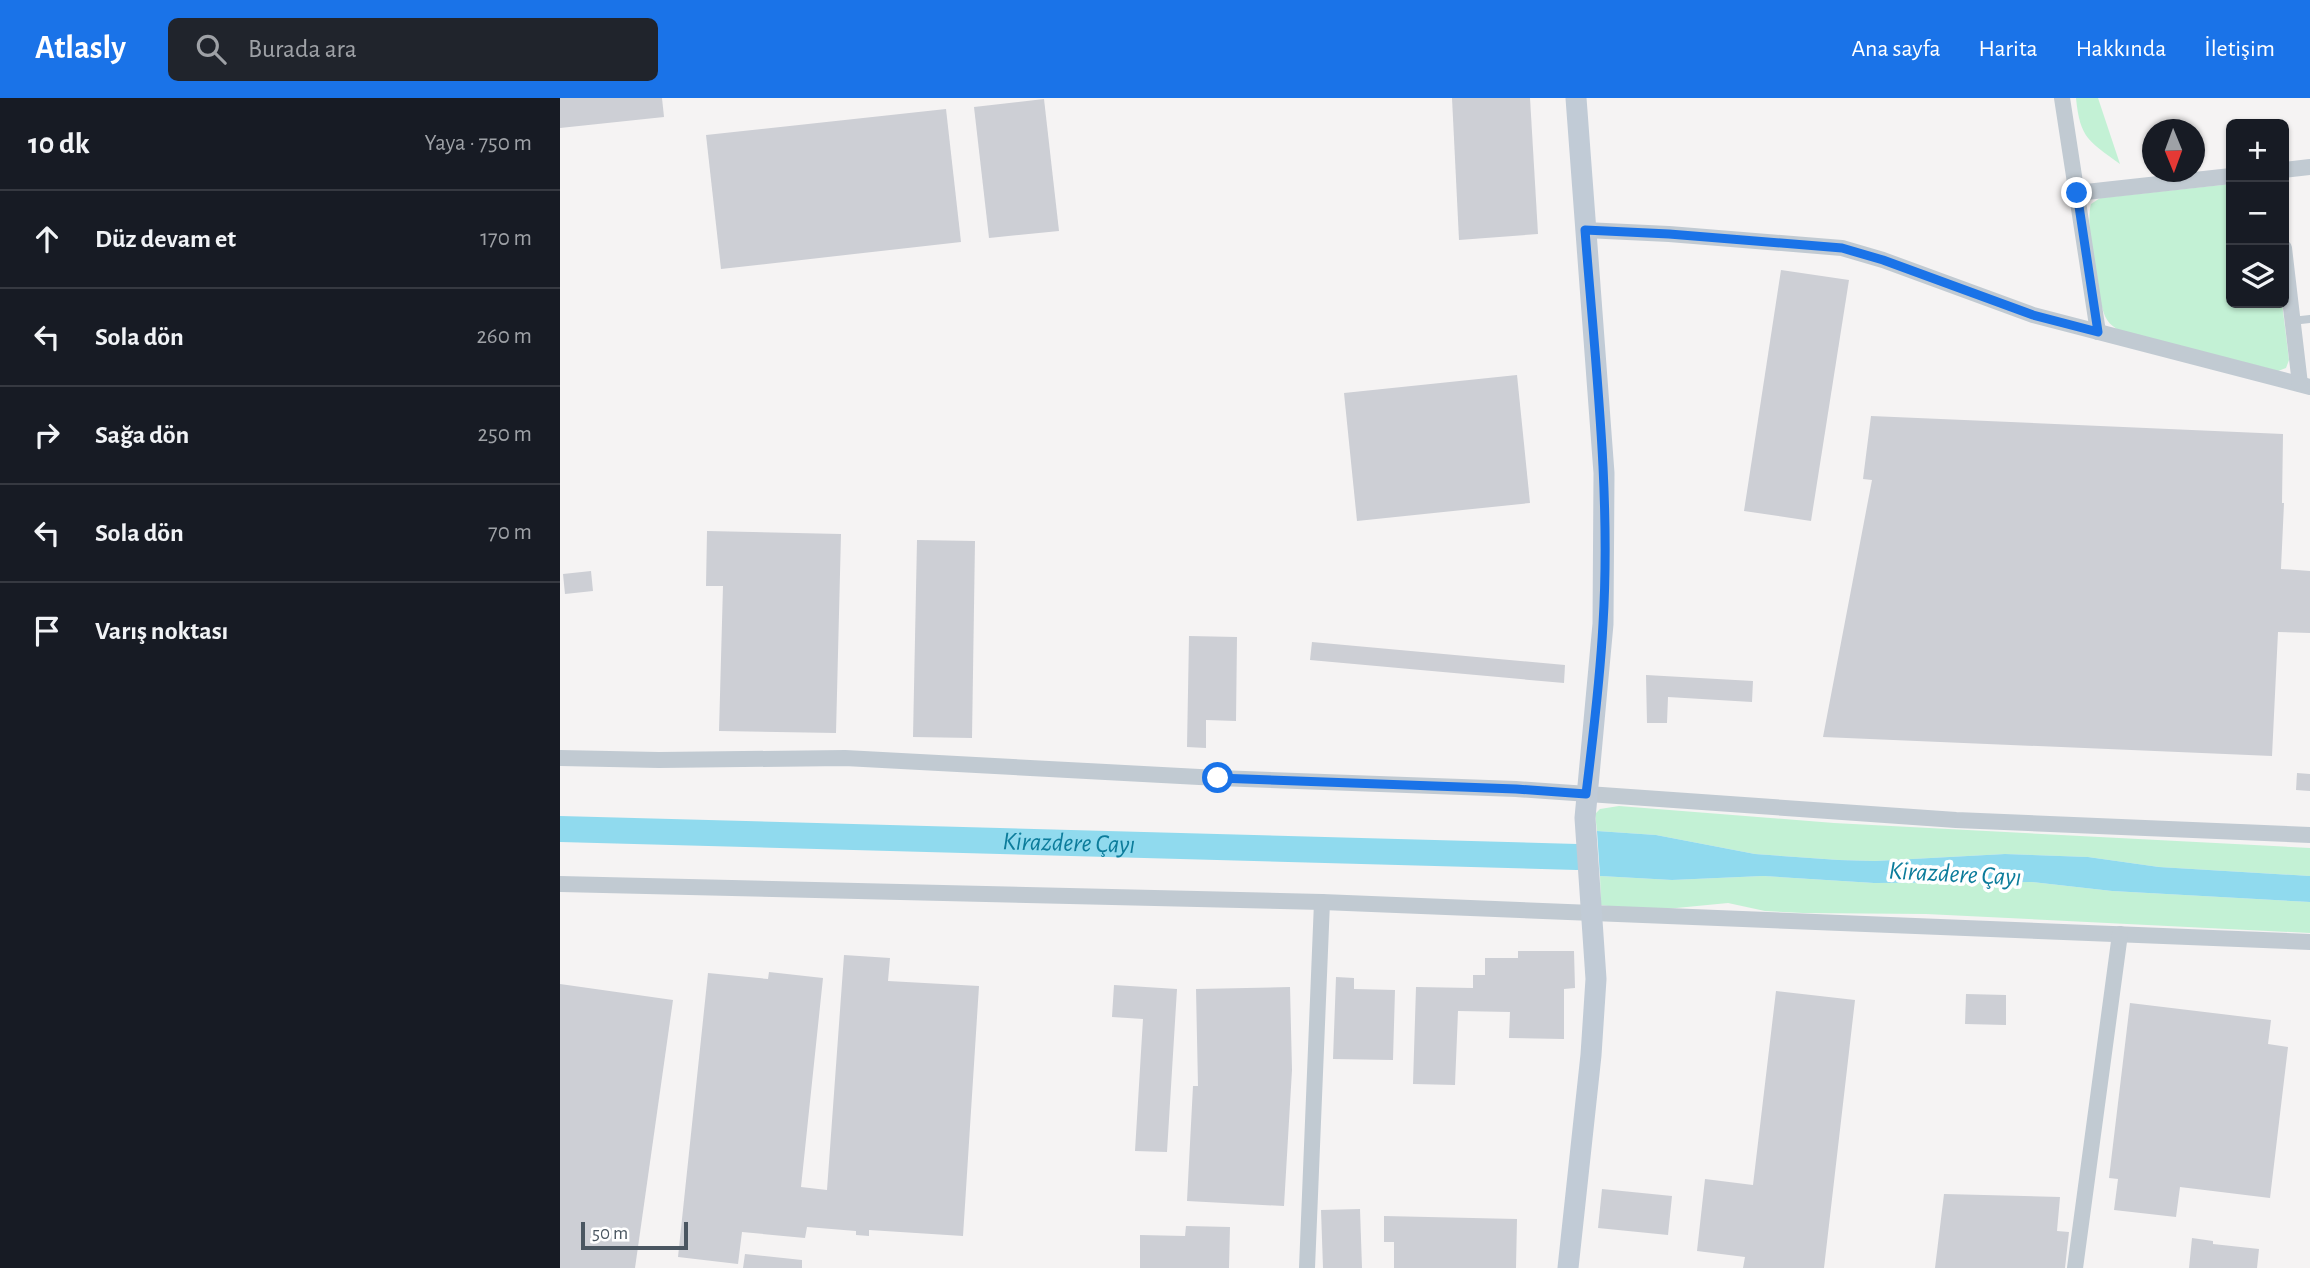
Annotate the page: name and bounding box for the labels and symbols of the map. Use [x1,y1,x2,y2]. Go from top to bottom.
north arrow [2142,119,2205,182]
route end [2061,177,2092,208]
route start [1202,762,1233,793]
water label: Kirazdere Çayı [1002,828,1136,858]
water label: Kirazdere Çayı [1888,858,2022,890]
scale bar [581,1219,688,1251]

